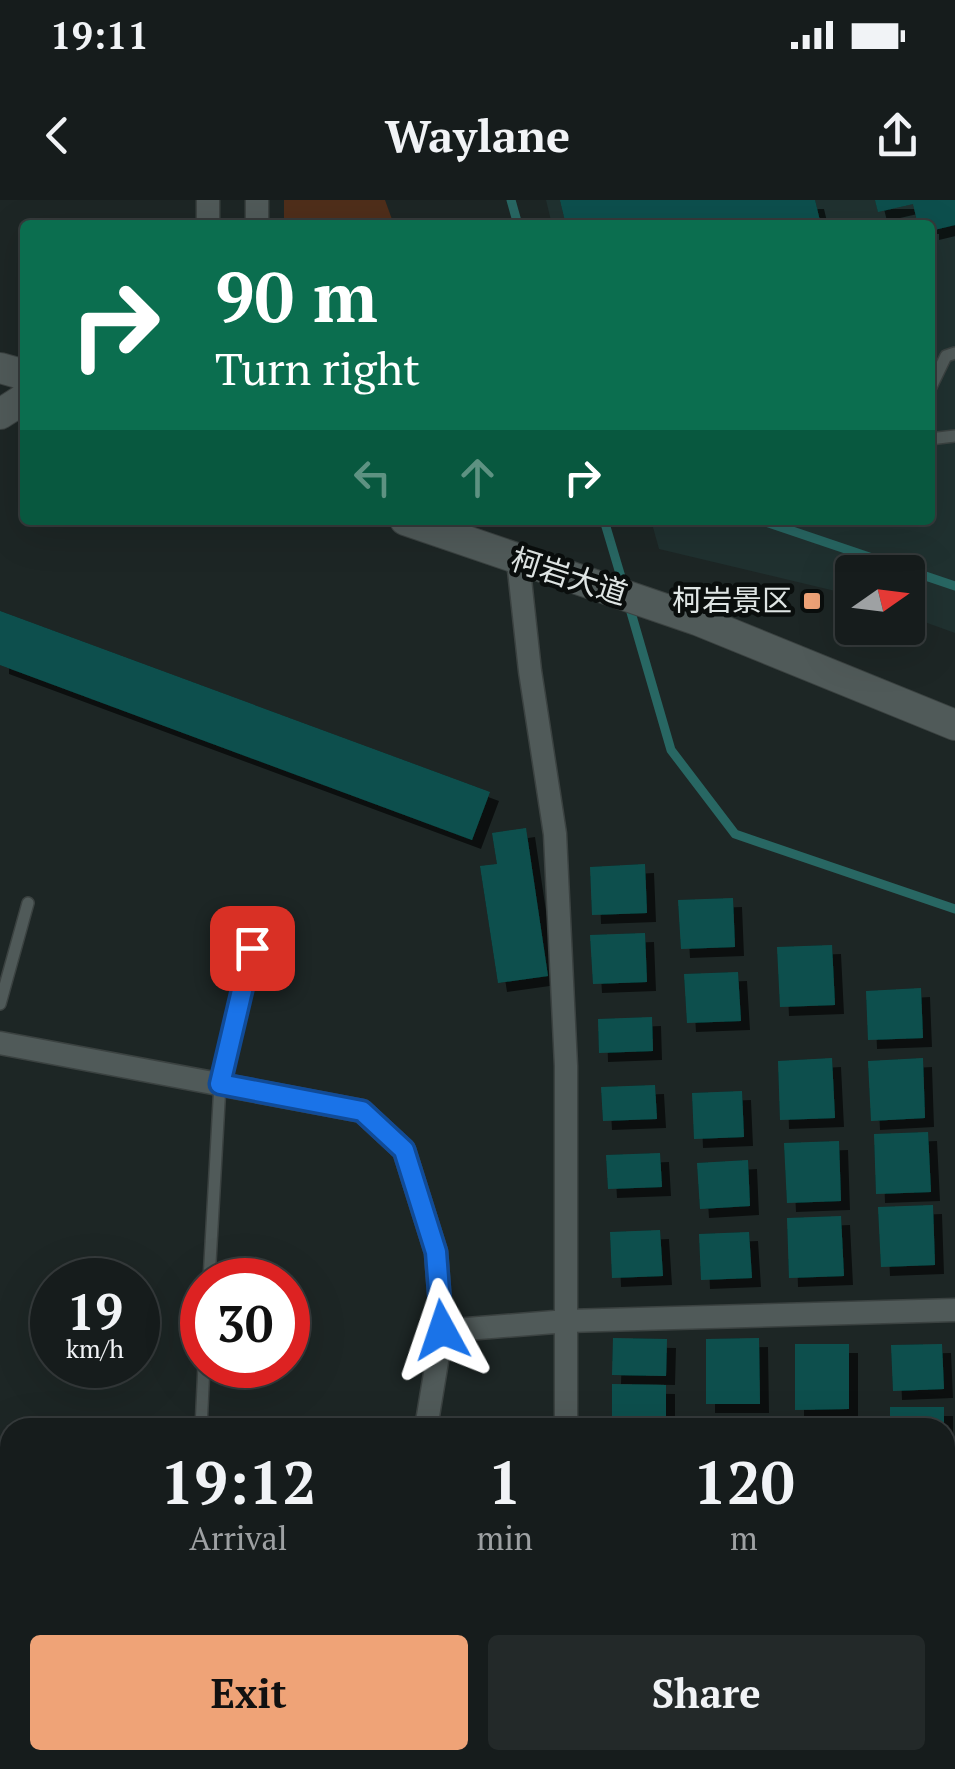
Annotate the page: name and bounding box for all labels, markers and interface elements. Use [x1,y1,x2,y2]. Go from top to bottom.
text: 19:11 [50,10,149,60]
text: Waylane [385,105,570,165]
icon: back [30,108,85,163]
icon: share [870,108,925,163]
text: 90 m [215,249,378,342]
icon: right [50,260,180,390]
text: Turn right [215,338,420,398]
icon: left [345,450,400,505]
icon: ahead [450,450,505,505]
icon: right [555,450,610,505]
street label: 柯岩大道 [506,538,633,614]
north arrow [835,555,925,645]
map controls [835,555,925,645]
place label: 柯岩景区 [672,580,792,620]
marker: 柯岩景区 [801,590,823,612]
pin [210,906,295,991]
icon: arrive [225,921,280,976]
speed limit sign: 30 [180,1258,310,1388]
text: 19 [67,1278,123,1344]
position arrow [390,1278,494,1382]
text: km/h [66,1332,124,1365]
text: 19:12 [160,1442,316,1521]
text: 1 [488,1442,522,1521]
text: 120 [693,1442,795,1521]
text: Arrival [189,1517,287,1559]
text: min [477,1517,533,1559]
text: m [730,1517,758,1559]
button: Exit [30,1635,468,1750]
button: Share [488,1635,925,1750]

